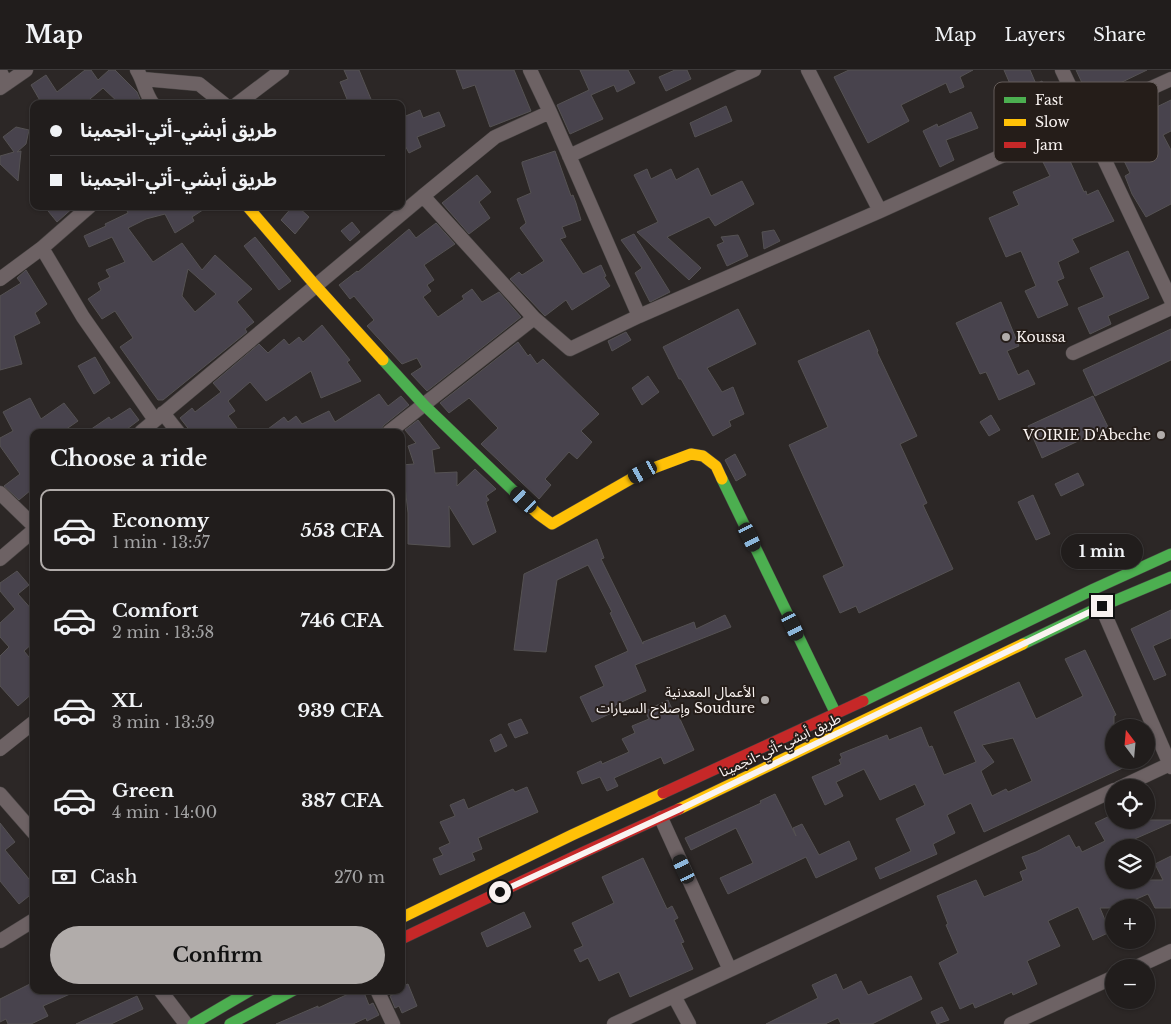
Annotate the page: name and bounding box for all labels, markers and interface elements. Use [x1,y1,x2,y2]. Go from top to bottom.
text: Map [25,20,83,49]
text: Map [935,24,976,46]
text: Layers [1004,24,1065,46]
text: Share [1093,24,1146,46]
legend [994,82,1158,162]
text: Fast [1035,91,1064,109]
text: Slow [1035,113,1069,131]
text: طريق أبشي-أتي-انجمينا [80,119,277,142]
text: Jam [1033,136,1063,154]
text: طريق أبشي-أتي-انجمينا [80,168,277,191]
place label: Koussa [1016,328,1066,346]
marker: Koussa [1000,331,1012,343]
place label: VOIRIE D'Abeche [1022,426,1151,444]
marker: VOIRIE D'Abeche [1155,429,1167,441]
text: Choose a ride [50,445,207,472]
car [626,458,659,486]
car [507,484,540,516]
icon: car [52,508,97,553]
text: Economy [112,509,209,532]
text: 553 CFA [300,519,383,542]
car [736,520,763,554]
text: 1 min · 13:57 [112,532,210,552]
callout: 1 min [1061,534,1143,568]
text: 1 min [1079,541,1125,561]
route end [1091,595,1113,617]
icon: car [52,598,97,643]
text: Comfort [112,599,199,622]
text: 746 CFA [300,609,383,632]
car [779,609,806,643]
text: 2 min · 13:58 [112,622,214,642]
place label: الأعمال المعدنية وإصلاح السيارات Soudure [596,683,755,719]
icon: car [52,688,97,733]
text: XL [112,689,142,712]
marker: الأعمال المعدنية وإصلاح السيارات Soudure [759,694,771,706]
text: 939 CFA [297,699,383,722]
street label: طريق أبشي-أتي-انجمينا [716,709,845,783]
text: 3 min · 13:59 [112,712,215,732]
north arrow [1105,719,1155,769]
map controls [1105,719,1155,1009]
icon: car [52,778,97,823]
text: Green [112,779,174,802]
button: locate [1105,779,1155,829]
text: 387 CFA [301,789,383,812]
text: 4 min · 14:00 [112,802,217,822]
button: layers [1105,839,1155,889]
car [670,852,697,886]
icon: cash [50,863,78,891]
text: Cash [90,865,137,888]
text: 270 m [334,867,385,887]
route start [489,881,511,903]
button: + [1105,899,1155,949]
button: Confirm [50,926,385,984]
button: − [1105,959,1155,1009]

